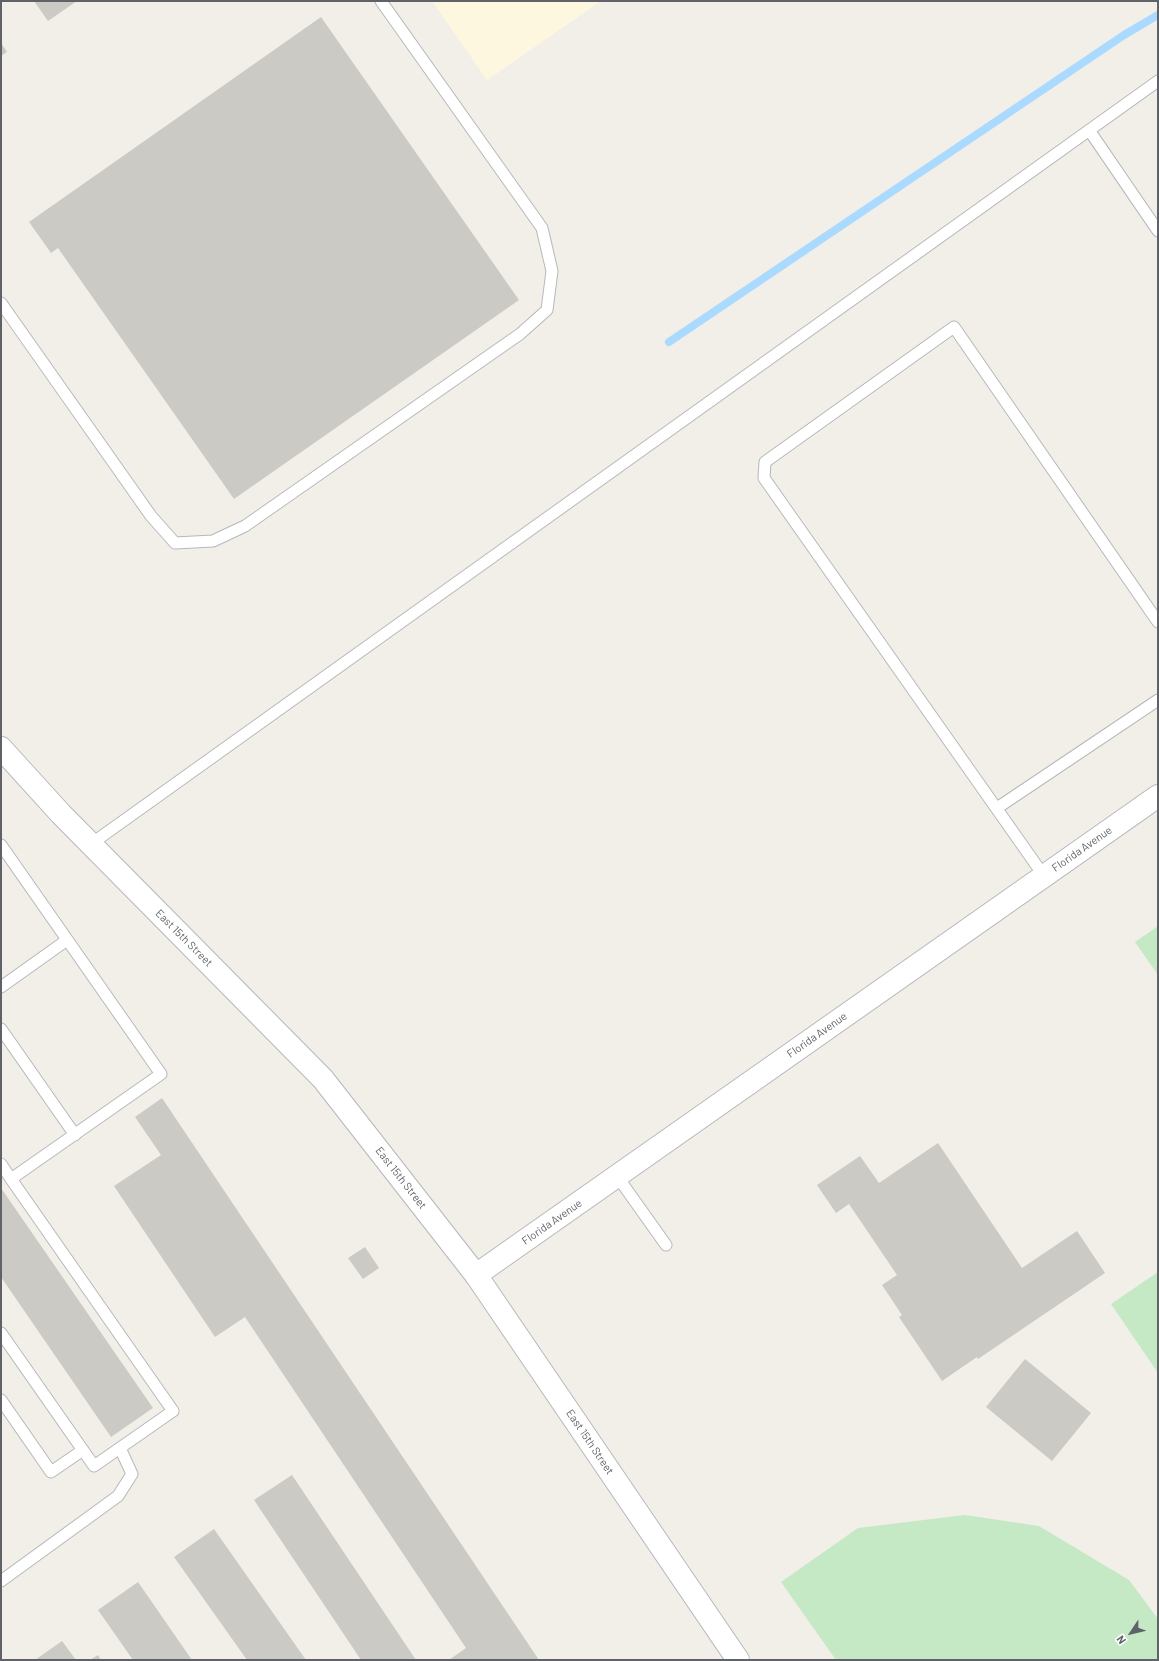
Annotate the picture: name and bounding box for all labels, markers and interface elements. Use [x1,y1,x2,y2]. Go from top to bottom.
street label: Florida Avenue [1049,823,1115,875]
street label: East 15th Street [153,907,215,969]
street label: Florida Avenue [784,1009,850,1061]
street label: East 15th Street [373,1144,429,1212]
street label: Florida Avenue [519,1196,585,1248]
street label: East 15th Street [563,1407,617,1477]
north arrow [1111,1613,1151,1653]
text: N [1113,1633,1128,1647]

